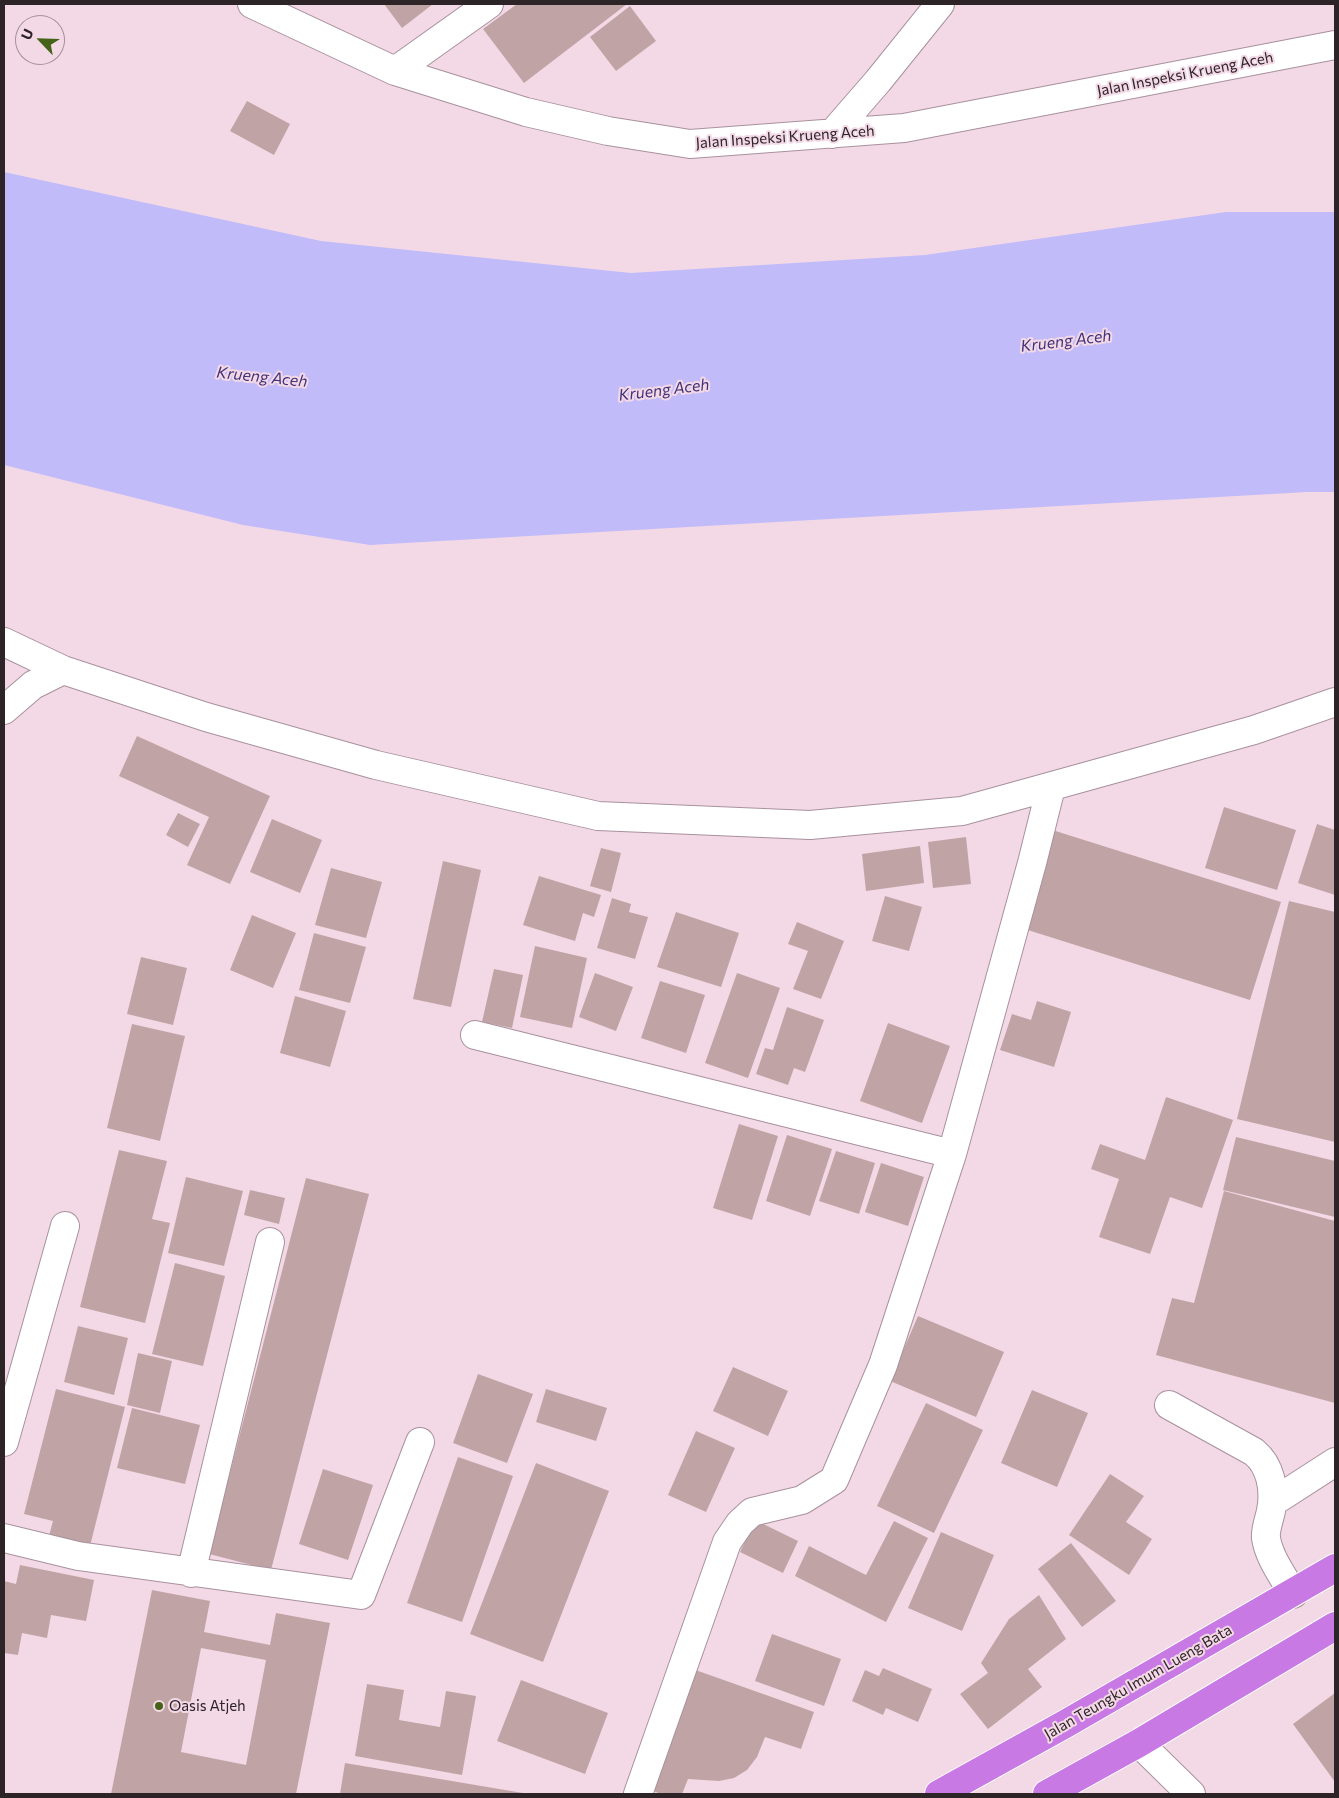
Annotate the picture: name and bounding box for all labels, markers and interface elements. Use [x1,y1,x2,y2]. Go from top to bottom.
north arrow [15,15,65,65]
text: U [17,26,37,42]
street label: Jalan Inspeksi Krueng Aceh [1095,48,1275,100]
street label: Jalan Inspeksi Krueng Aceh [695,122,875,152]
water label: Krueng Aceh [1020,326,1112,356]
water label: Krueng Aceh [216,363,308,391]
water label: Krueng Aceh [618,375,710,405]
street label: Jalan Teungku Imum Lueng Bata [1041,1621,1235,1743]
place label: Oasis Atjeh [169,1697,246,1715]
marker: Oasis Atjeh [153,1700,165,1712]

